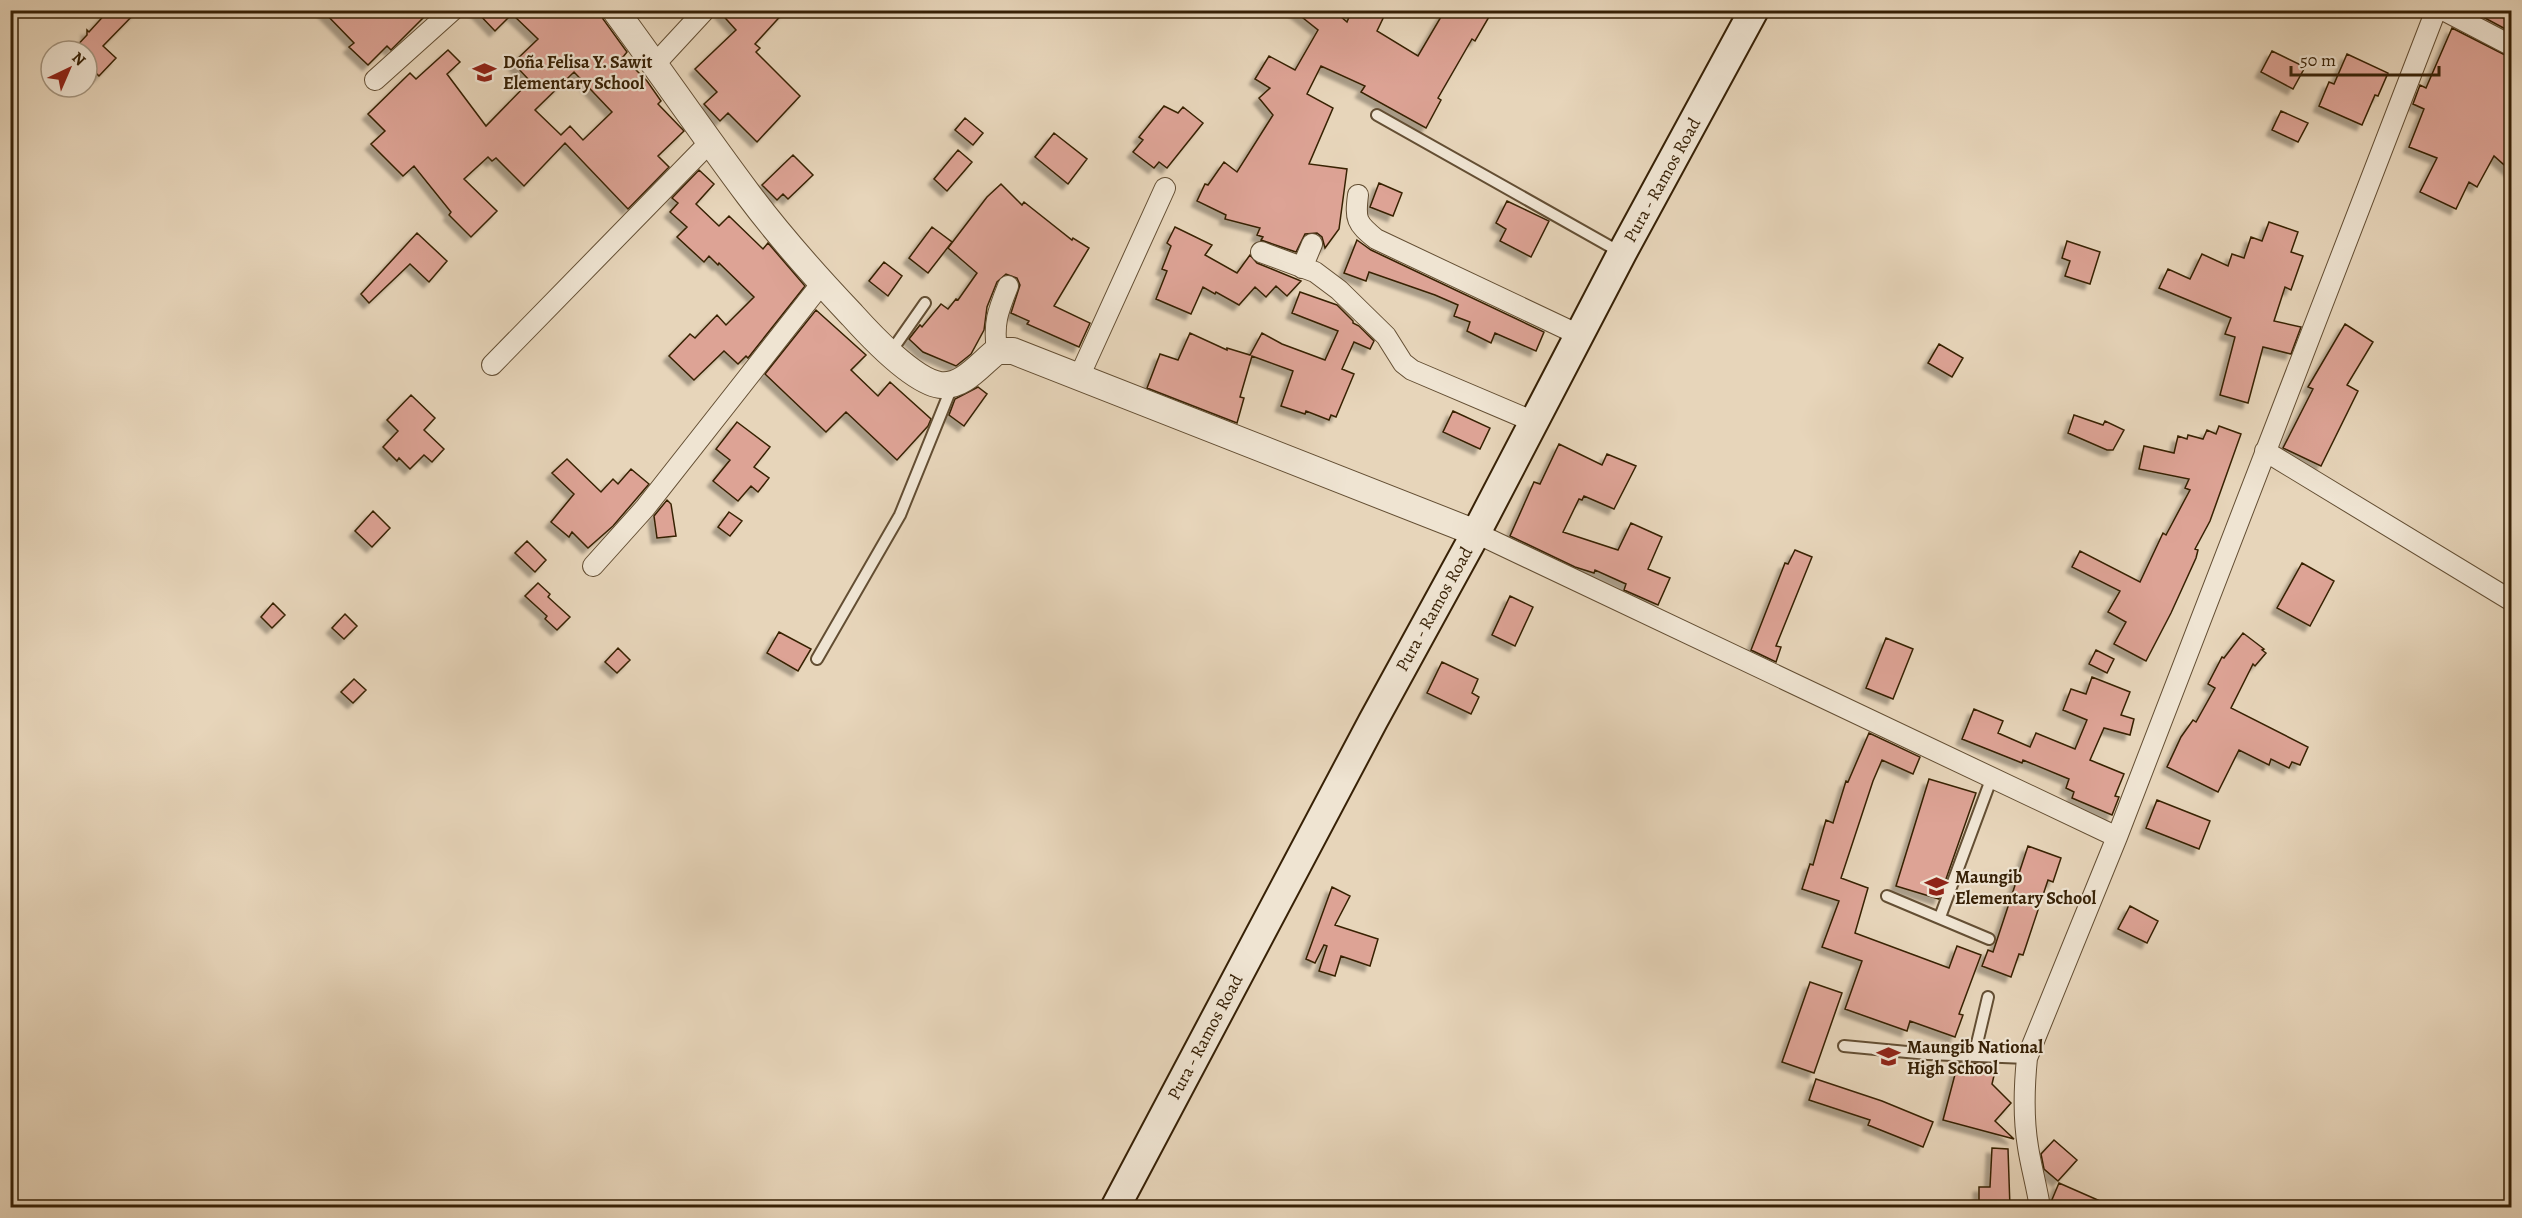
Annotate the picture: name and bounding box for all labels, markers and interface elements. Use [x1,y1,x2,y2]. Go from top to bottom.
north arrow [39,39,99,99]
scale bar [2291,39,2440,77]
text: N [67,47,91,71]
text: 50 m [2300,48,2336,72]
place label: Doña Felisa Y. Sawit Elementary School [503,50,652,95]
school or university icon: Doña Felisa Y. Sawit Elementary School [472,59,498,85]
street label: Pura - Ramos Road [1618,113,1706,247]
street label: Pura - Ramos Road [1390,542,1478,676]
place label: Maungib Elementary School [1955,865,2097,910]
school or university icon: Maungib Elementary School [1924,874,1950,900]
street label: Pura - Ramos Road [1162,970,1248,1104]
place label: Maungib National High School [1907,1035,2043,1080]
school or university icon: Maungib National High School [1876,1044,1902,1070]

